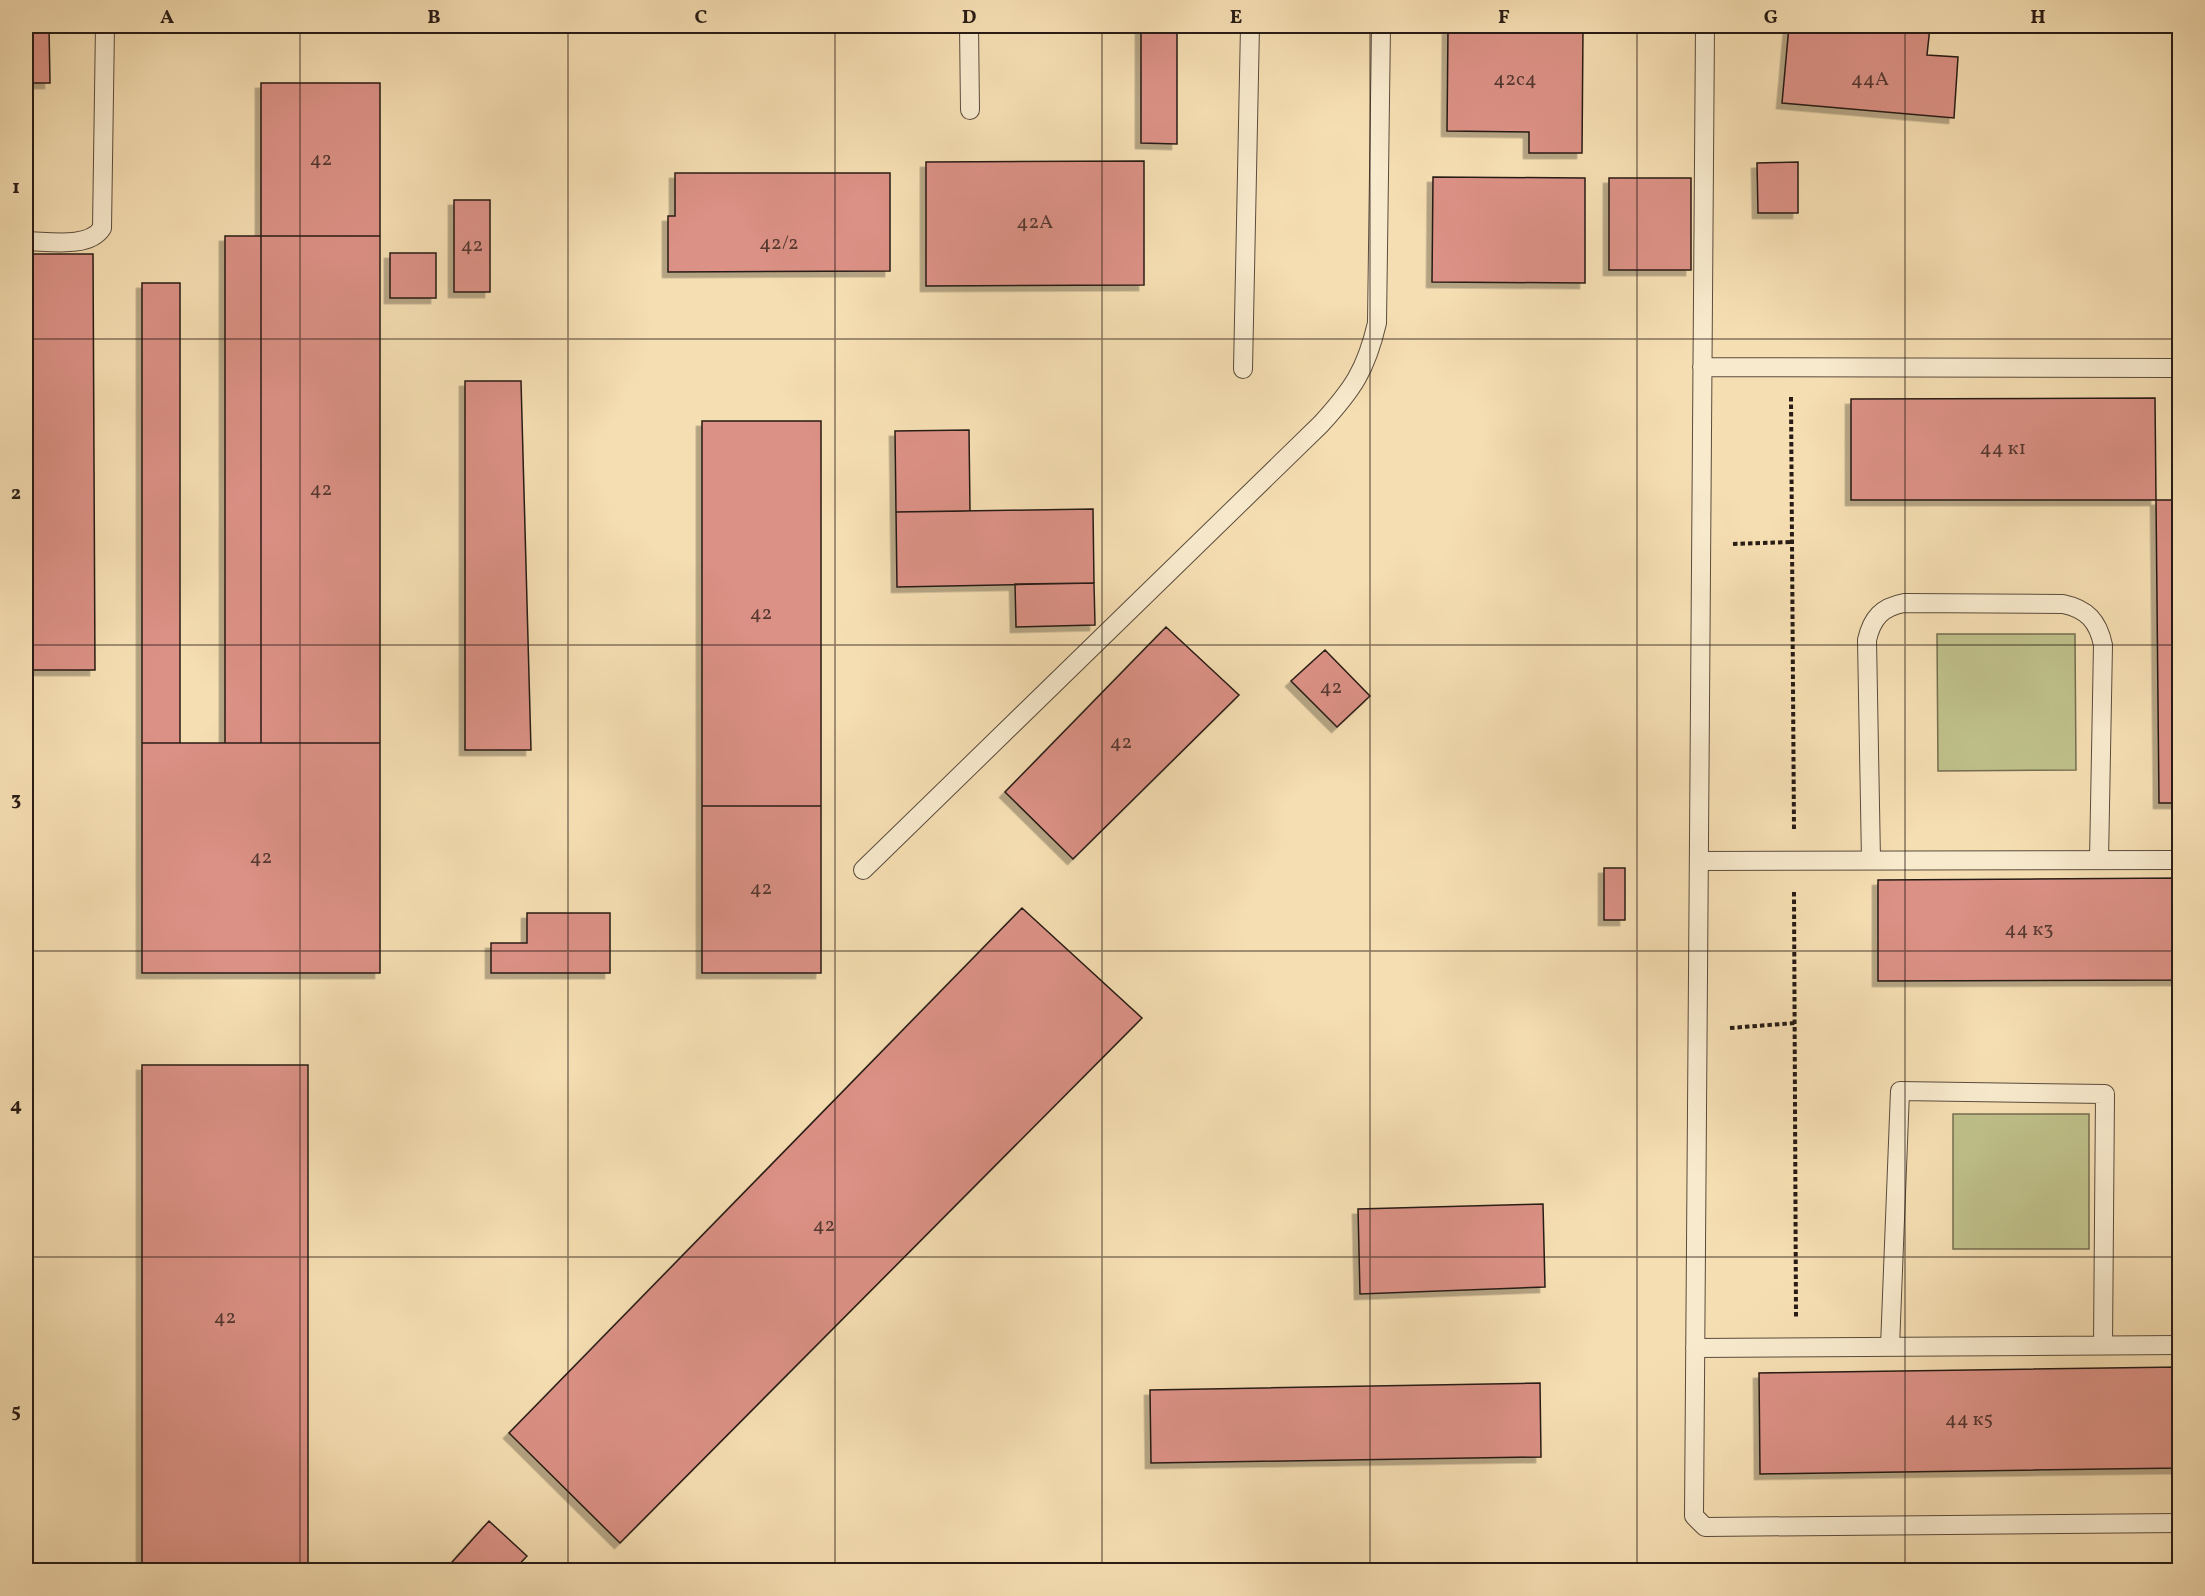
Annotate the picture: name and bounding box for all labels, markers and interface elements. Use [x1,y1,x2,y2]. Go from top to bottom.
text: A [160,4,174,32]
text: B [427,4,441,32]
text: C [695,4,708,32]
text: D [962,4,976,32]
text: E [1230,4,1242,32]
text: F [1498,4,1510,32]
text: G [1764,4,1778,32]
text: H [2030,4,2046,32]
house number: 42с4 [1493,66,1537,94]
house number: 44А [1851,66,1889,94]
house number: 42 [310,146,332,174]
text: 1 [12,174,20,202]
house number: 42А [1017,209,1053,237]
house number: 42/2 [759,230,799,258]
house number: 42 [461,232,483,260]
house number: 44 к1 [1980,435,2026,463]
house number: 42 [310,476,332,504]
text: 2 [11,480,21,508]
house number: 42 [750,600,772,628]
house number: 42 [1320,674,1342,702]
house number: 42 [1110,729,1132,757]
text: 3 [11,786,21,814]
house number: 42 [250,844,272,872]
house number: 42 [750,875,772,903]
house number: 44 к3 [2005,916,2053,944]
text: 4 [10,1092,22,1120]
house number: 42 [813,1212,835,1240]
house number: 42 [214,1304,236,1332]
text: 5 [11,1398,21,1426]
house number: 44 к5 [1945,1406,1993,1434]

